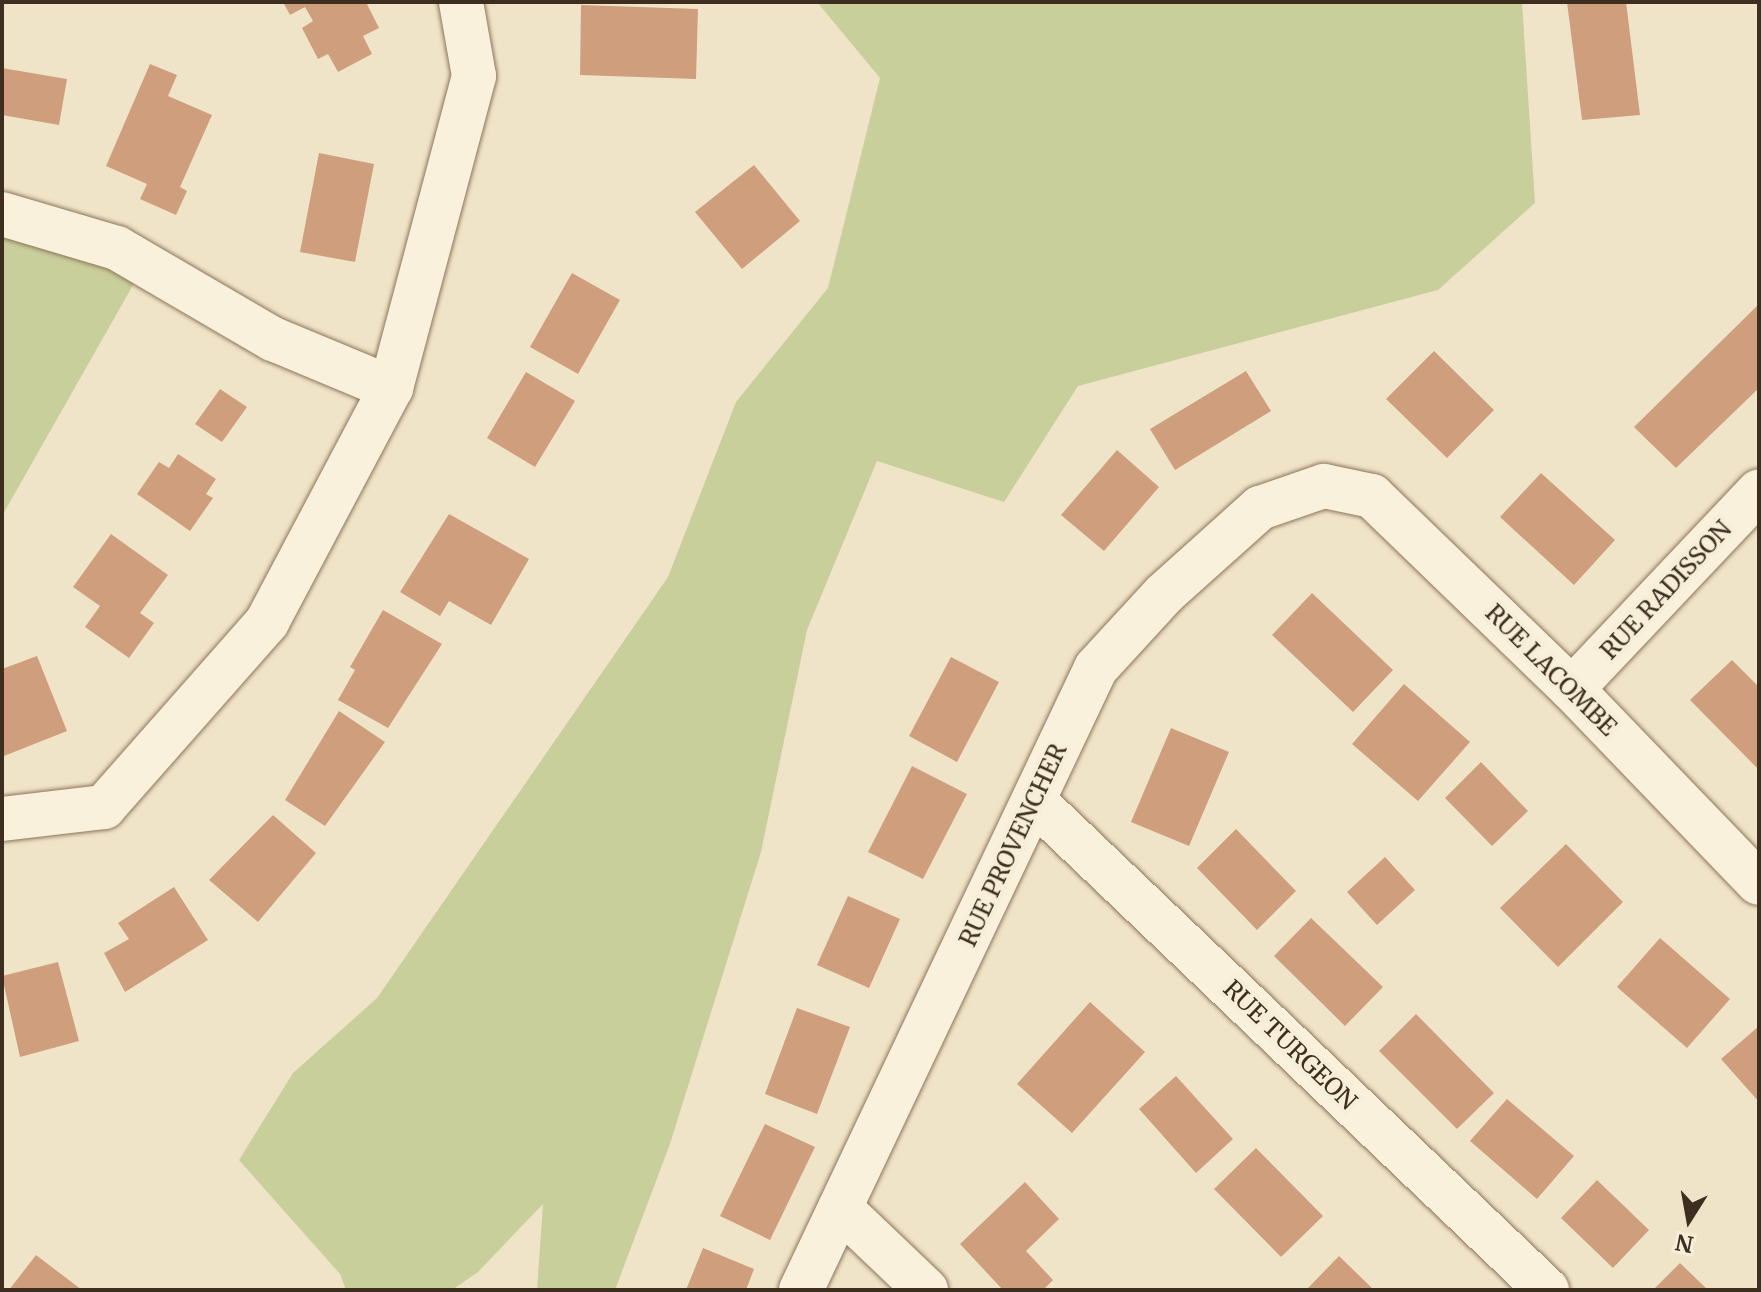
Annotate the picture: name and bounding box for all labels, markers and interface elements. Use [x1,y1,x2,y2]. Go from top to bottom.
street label: RUE RADISSON [1594,515,1738,665]
street label: RUE LACOMBE [1479,598,1623,742]
street label: RUE PROVENCHER [953,739,1073,951]
street label: RUE TURGEON [1217,974,1363,1116]
north arrow [1649,1180,1729,1260]
text: N [1673,1228,1696,1259]

